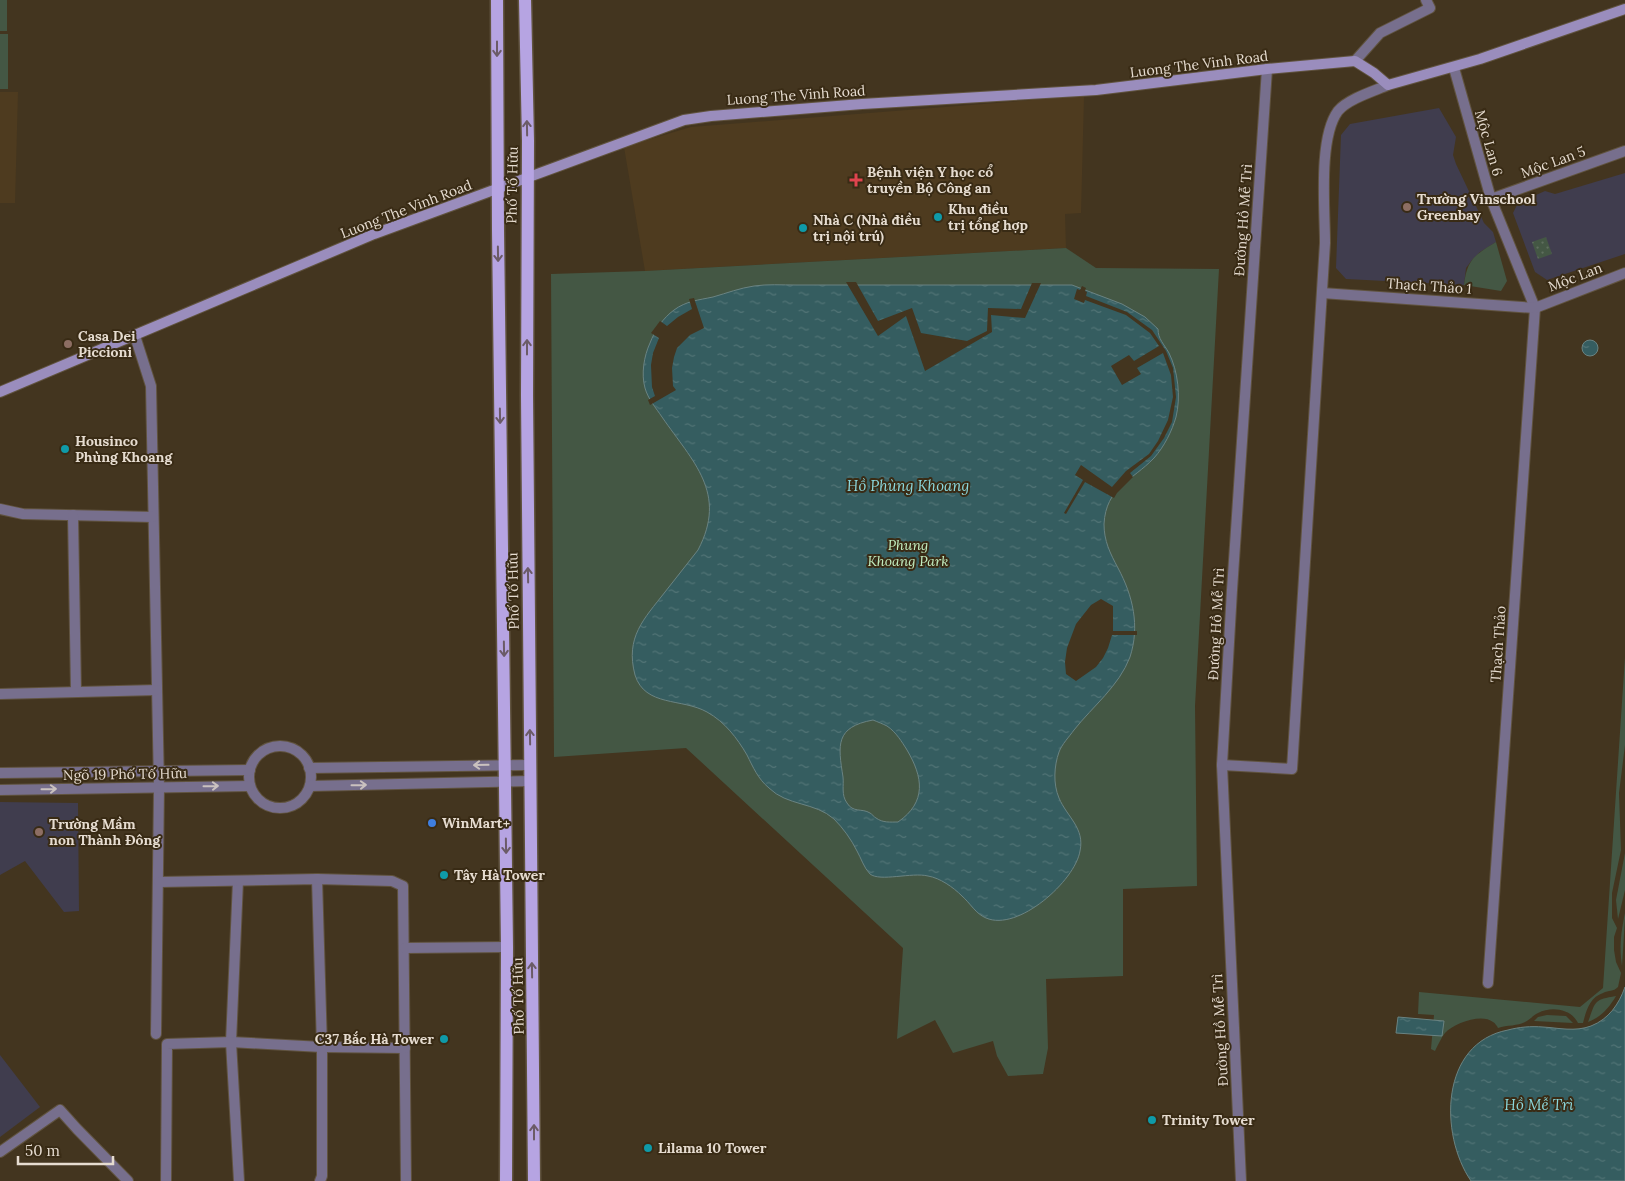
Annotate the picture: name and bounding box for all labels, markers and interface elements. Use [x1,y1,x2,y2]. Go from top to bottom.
one-way arrow [492,40,502,56]
street label: Luong The Vinh Road [1129,47,1269,81]
street label: Luong The Vinh Road [726,81,866,109]
street label: Mộc Lan 6 [1471,108,1507,178]
one-way arrow [523,120,532,136]
street label: Mộc Lan 5 [1518,142,1588,182]
street label: Phố Tố Hữu [502,146,522,224]
place label: Bệnh viện Y học cổ truyền Bộ Công an [867,163,993,197]
street label: Đường Hồ Mễ Trì [1230,163,1256,277]
marker: Bệnh viện Y học cổ truyền Bộ Công an [849,173,863,187]
street label: Luong The Vinh Road [338,176,474,242]
place label: Trường Vinschool Greenbay [1417,190,1536,224]
place label: Khu điều trị tổng hợp [948,200,1028,234]
marker: Trường Vinschool Greenbay [1401,201,1413,213]
place label: Nhà C (Nhà điều trị nội trú) [813,211,921,245]
marker: Khu điều trị tổng hợp [932,211,944,223]
marker: Nhà C (Nhà điều trị nội trú) [797,222,809,234]
one-way arrow [493,246,503,262]
street label: Mộc Lan [1545,258,1605,295]
street label: Thạch Thảo 1 [1386,274,1472,298]
place label: Casa Dei Piccioni [78,327,136,361]
marker: Casa Dei Piccioni [62,338,74,350]
one-way arrow [522,339,532,356]
one-way arrow [496,408,505,424]
place label: Housinco Phùng Khoang [75,432,173,466]
marker: Housinco Phùng Khoang [59,443,71,455]
water label: Hồ Phùng Khoang [847,476,969,495]
park label: Phung Khoang Park [867,536,949,570]
street label: Phố Tố Hữu [503,552,523,630]
one-way arrow [523,567,533,584]
street label: Đường Hồ Mễ Trì [1204,567,1228,681]
street label: Thạch Thảo [1486,605,1510,683]
one-way arrow [499,641,508,657]
one-way arrow [525,730,535,746]
one-way arrow [474,761,490,770]
street label: Ngõ 19 Phố Tố Hữu [63,764,187,784]
one-way arrow [350,780,366,789]
one-way arrow [202,781,219,791]
one-way arrow [40,784,56,794]
place label: WinMart+ [442,814,510,832]
place label: Trường Mầm non Thành Đông [49,815,161,849]
marker: WinMart+ [426,817,438,829]
marker: Trường Mầm non Thành Đông [33,826,45,838]
one-way arrow [501,838,511,854]
place label: Tây Hà Tower [454,866,545,884]
marker: Tây Hà Tower [438,869,450,881]
street label: Phố Tố Hữu [508,957,528,1035]
one-way arrow [527,962,537,978]
street label: Đường Hồ Mễ Trì [1208,973,1232,1087]
place label: C37 Bắc Hà Tower [315,1030,434,1048]
marker: C37 Bắc Hà Tower [438,1033,450,1045]
water label: Hồ Mễ Trì [1504,1095,1574,1114]
place label: Trinity Tower [1162,1111,1255,1129]
marker: Trinity Tower [1146,1114,1158,1126]
one-way arrow [529,1125,539,1141]
scale bar [18,1134,112,1166]
place label: Lilama 10 Tower [658,1139,767,1157]
text: 50 m [25,1141,60,1160]
marker: Lilama 10 Tower [642,1142,654,1154]

